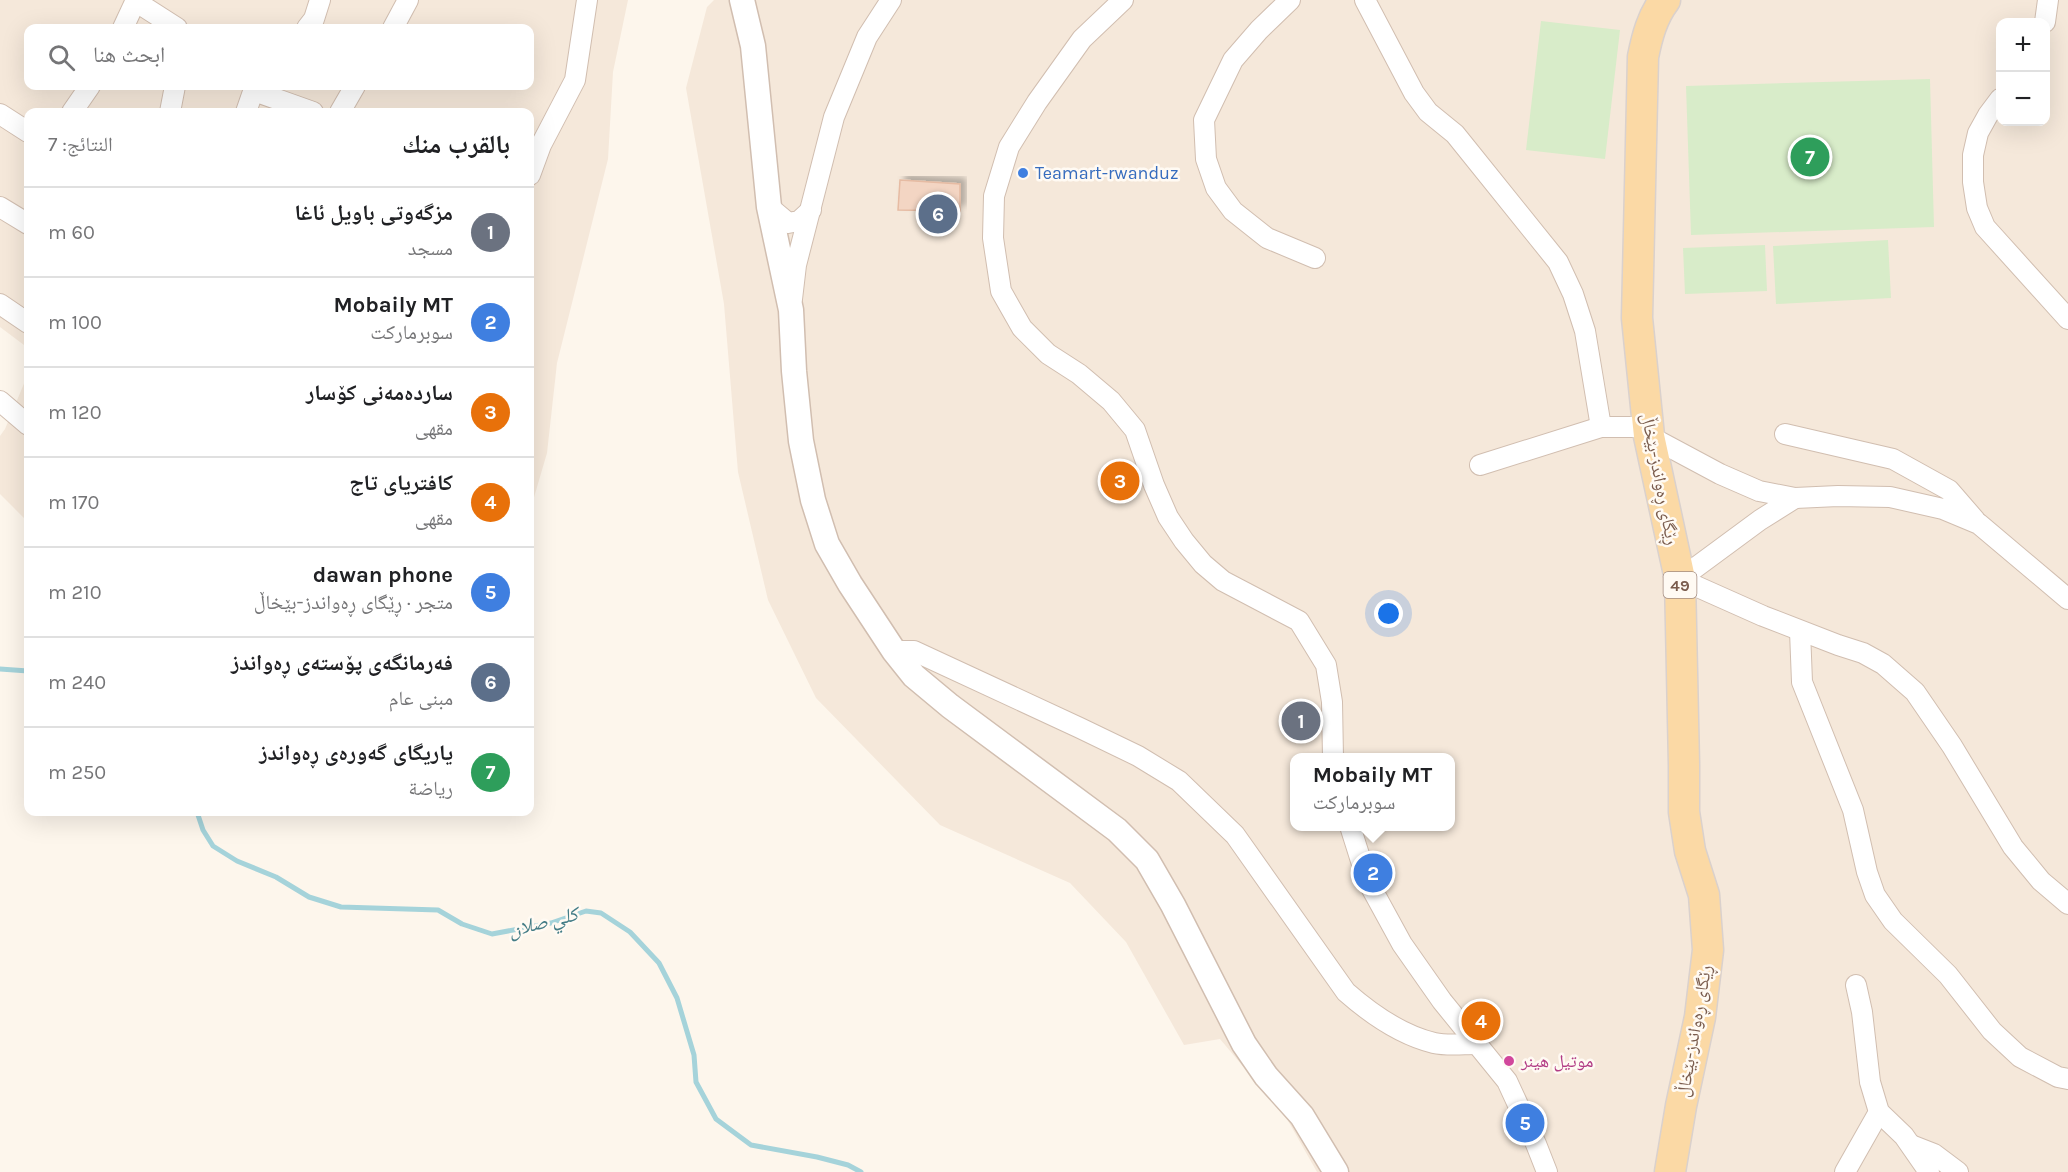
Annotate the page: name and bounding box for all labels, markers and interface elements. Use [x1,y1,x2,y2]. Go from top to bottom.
map controls [1996,18,2050,126]
button: + [1996,18,2050,72]
search box [24,24,534,90]
icon: search [45,41,78,74]
text: ابحث هنا [93,42,165,68]
button: − [1996,72,2050,126]
text: بالقرب منك [402,129,510,160]
text: النتائج: 7 [48,133,113,156]
pin: 7 [1790,134,1830,180]
place label: Teamart-rwanduz [1035,162,1179,184]
marker: Teamart-rwanduz [1016,166,1030,180]
pin: 6 [918,192,958,236]
text: مزگەوتی باویل ئاغا [295,200,453,226]
text: 60 m [48,221,95,244]
text: 1 [487,221,494,244]
text: مسجد [408,237,453,260]
text: Mobaily MT [333,292,453,318]
text: 100 m [48,311,102,334]
text: 2 [484,311,497,334]
text: سوبرماركت [370,321,453,344]
text: ساردەمەنی کۆسار [306,380,453,406]
text: 120 m [48,401,102,424]
text: 3 [484,401,497,424]
street label: ڕێگای ڕەواندز-بێخاڵ [1634,411,1684,547]
text: مقهى [415,417,453,440]
pin: 3 [1100,458,1140,504]
text: کافتریای تاج [349,470,453,496]
text: 170 m [48,491,99,514]
text: 4 [485,491,496,514]
text: مقهى [415,507,453,530]
text: dawan phone [313,562,453,588]
road number: 49 [1664,572,1696,598]
text: 210 m [48,581,102,604]
text: 5 [485,581,496,604]
text: متجر · ڕێگای ڕەواندز-بێخاڵ [254,591,453,614]
your location [1374,599,1403,628]
text: فەرمانگەی پۆستەی ڕەواندز [231,650,453,676]
text: 240 m [48,671,106,694]
text: 6 [484,671,497,694]
text: مبنى عام [389,687,453,710]
pin: 1 [1282,698,1320,744]
text: یاریگای گەورەی ڕەواندز [259,740,453,766]
popup [1290,753,1455,831]
text: 250 m [48,761,106,784]
text: 7 [486,761,495,784]
text: Mobaily MT [1313,762,1432,788]
text: رياضة [409,777,453,800]
text: سوبرماركت [1313,791,1395,814]
pin: 2 [1354,850,1392,896]
water label: كلي صلان [506,901,585,946]
street label: ڕێگای ڕەواندز-بێخاڵ [1672,963,1719,1099]
pin: 4 [1462,998,1500,1044]
place label: موتيل هينر [1520,1050,1593,1072]
marker: موتيل هينر [1502,1054,1516,1068]
pin: 5 [1506,1100,1544,1146]

